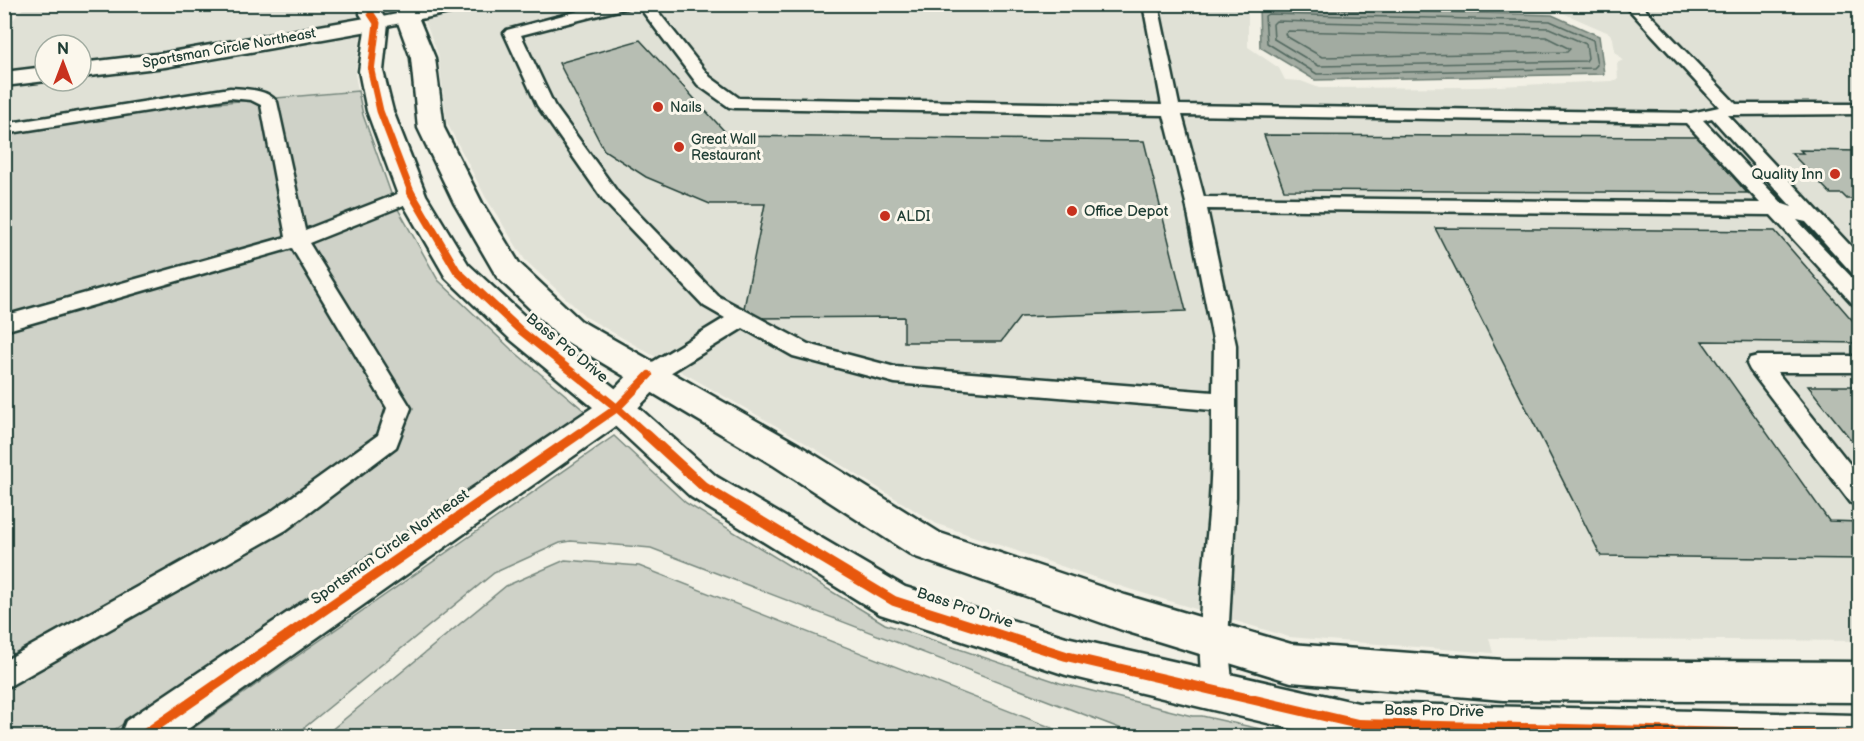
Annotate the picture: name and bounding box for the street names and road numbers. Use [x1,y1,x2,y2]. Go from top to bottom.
street label: Sportsman Circle Northeast [141,24,318,72]
street label: Bass Pro Drive [522,309,612,387]
street label: Sportsman Circle Northeast [307,485,473,609]
street label: Bass Pro Drive [914,584,1016,633]
street label: Bass Pro Drive [1384,701,1484,721]

